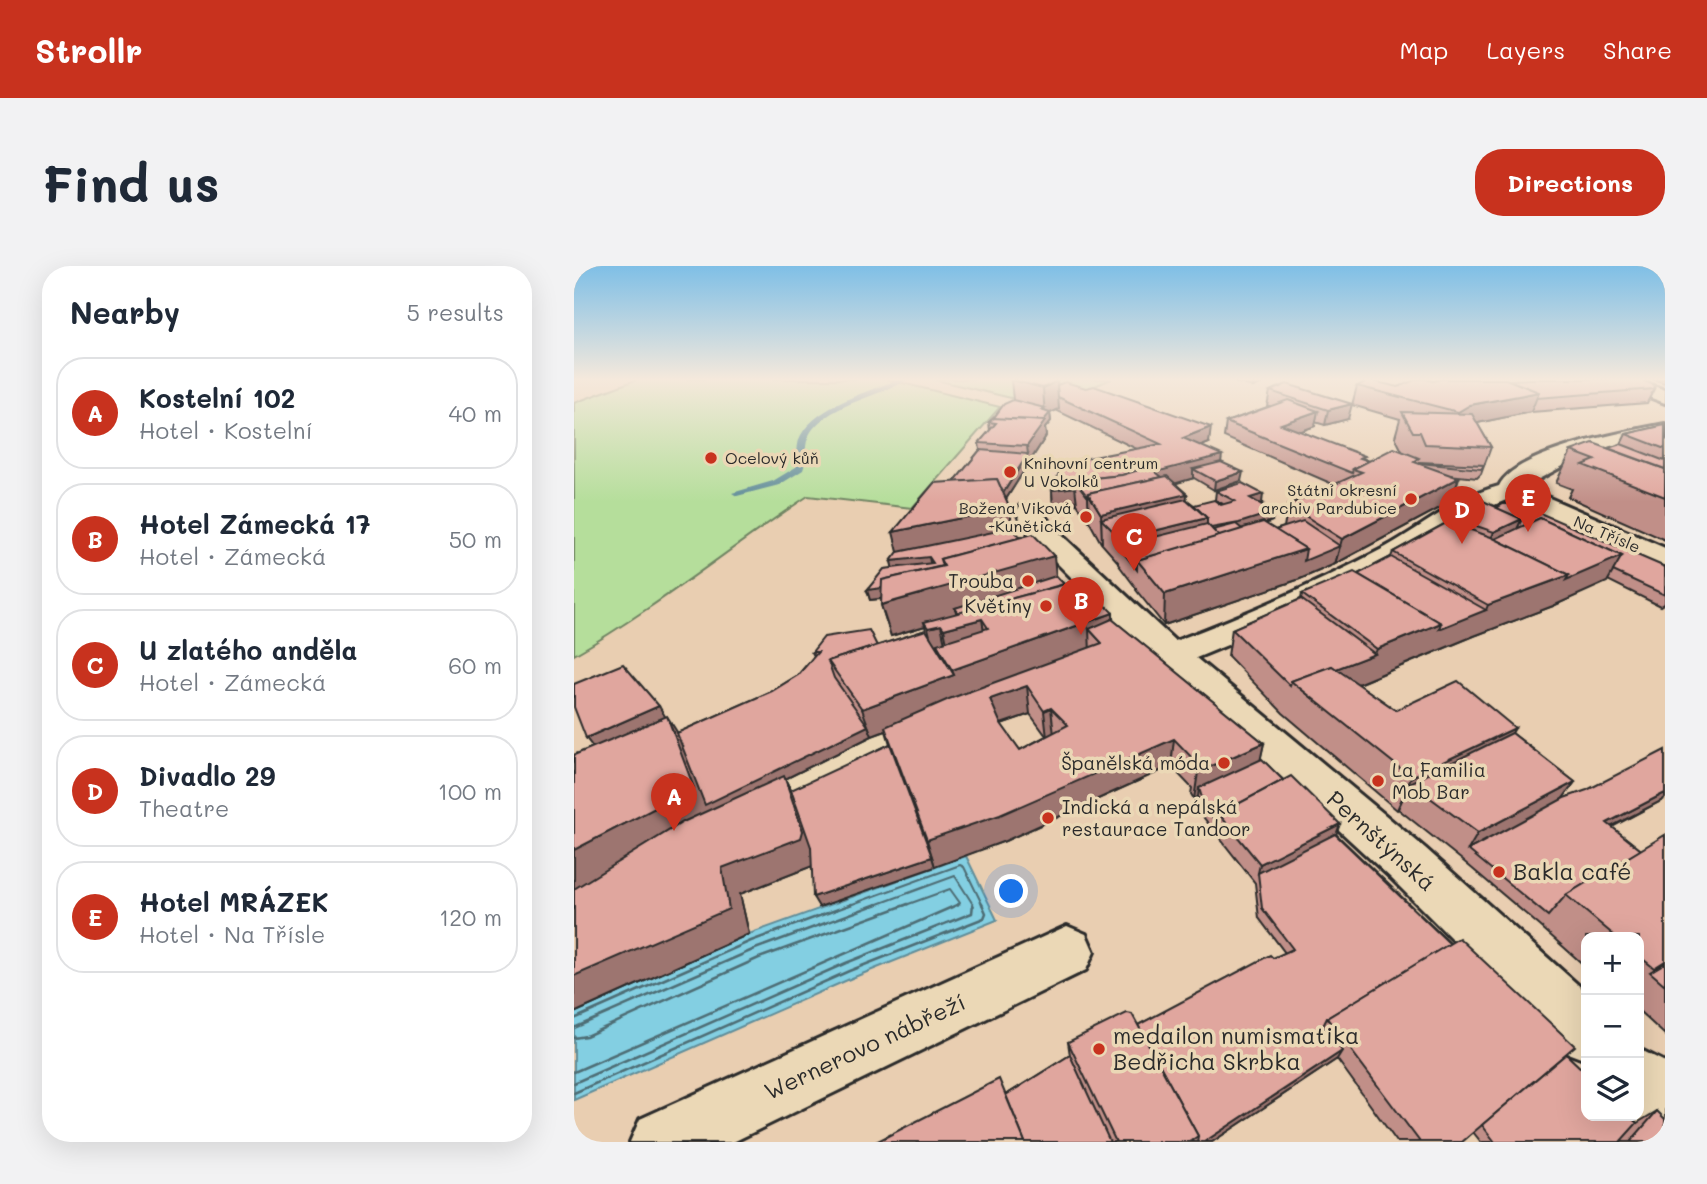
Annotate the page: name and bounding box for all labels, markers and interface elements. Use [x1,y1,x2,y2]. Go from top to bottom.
text: Strollr [35,28,143,71]
text: Map [1400,34,1448,65]
text: Layers [1486,34,1565,65]
text: Share [1603,34,1672,65]
button: Directions [1475,149,1665,216]
text: Find us [42,151,220,214]
text: Nearby [70,292,180,332]
text: 5 results [407,297,504,327]
text: Kostelní 102 [139,381,295,415]
text: A [87,398,103,428]
text: 40 m [449,398,502,428]
text: Hotel · Kostelní [139,415,313,445]
place label: Ocelový kůň [725,447,819,468]
marker: Ocelový kůň [703,450,719,466]
place label: Knihovní centrum U Vokolků [1024,452,1158,491]
marker: Knihovní centrum U Vokolků [1002,464,1018,480]
pin: E [1505,474,1551,532]
place label: Státní okresní archiv Pardubice [1261,479,1397,518]
pin: D [1439,486,1485,544]
marker: Státní okresní archiv Pardubice [1403,491,1419,507]
place label: Božena Viková -Kunětická [959,497,1072,536]
text: Hotel Zámecká 17 [139,507,371,541]
marker: Božena Viková -Kunětická [1078,509,1094,525]
street label: Na Třísle [1571,510,1644,557]
pin: C [1111,513,1157,571]
text: B [87,524,103,554]
text: 50 m [449,524,502,554]
text: Hotel · Zámecká [139,541,326,571]
place label: Trouba [948,568,1014,593]
marker: Trouba [1020,573,1036,589]
pin: B [1058,577,1104,635]
place label: Květiny [965,593,1032,618]
marker: Květiny [1038,598,1054,614]
text: U zlatého anděla [139,633,357,667]
text: C [86,650,104,680]
text: 60 m [448,650,502,680]
text: Hotel · Zámecká [139,667,326,697]
place label: Španělská móda [1061,750,1210,775]
marker: Španělská móda [1216,755,1232,771]
place label: La Familia Mob Bar [1392,757,1486,804]
text: Divadlo 29 [139,759,275,793]
pin: A [651,773,697,831]
marker: La Familia Mob Bar [1370,773,1386,789]
text: D [87,776,103,806]
text: 100 m [438,776,502,806]
street label: Pernštýnská [1321,783,1442,897]
text: Theatre [139,793,229,823]
place label: Indická a nepálská restaurace Tandoor [1062,794,1251,841]
marker: Indická a nepálská restaurace Tandoor [1040,810,1056,826]
place label: Bakla café [1513,856,1631,886]
marker: Bakla café [1491,864,1507,880]
your location [994,874,1028,908]
text: Hotel MRÁZEK [139,885,329,919]
text: E [88,902,102,932]
text: 120 m [439,902,502,932]
text: Hotel · Na Třísle [139,919,325,949]
map controls [1581,932,1644,1121]
button: + [1581,932,1644,995]
street label: Wernerovo nábřeží [759,986,970,1106]
button: − [1581,995,1644,1058]
place label: medailon numismatika Bedřicha Skrbka [1113,1020,1359,1076]
marker: medailon numismatika Bedřicha Skrbka [1091,1041,1107,1057]
button: layers [1581,1058,1644,1121]

